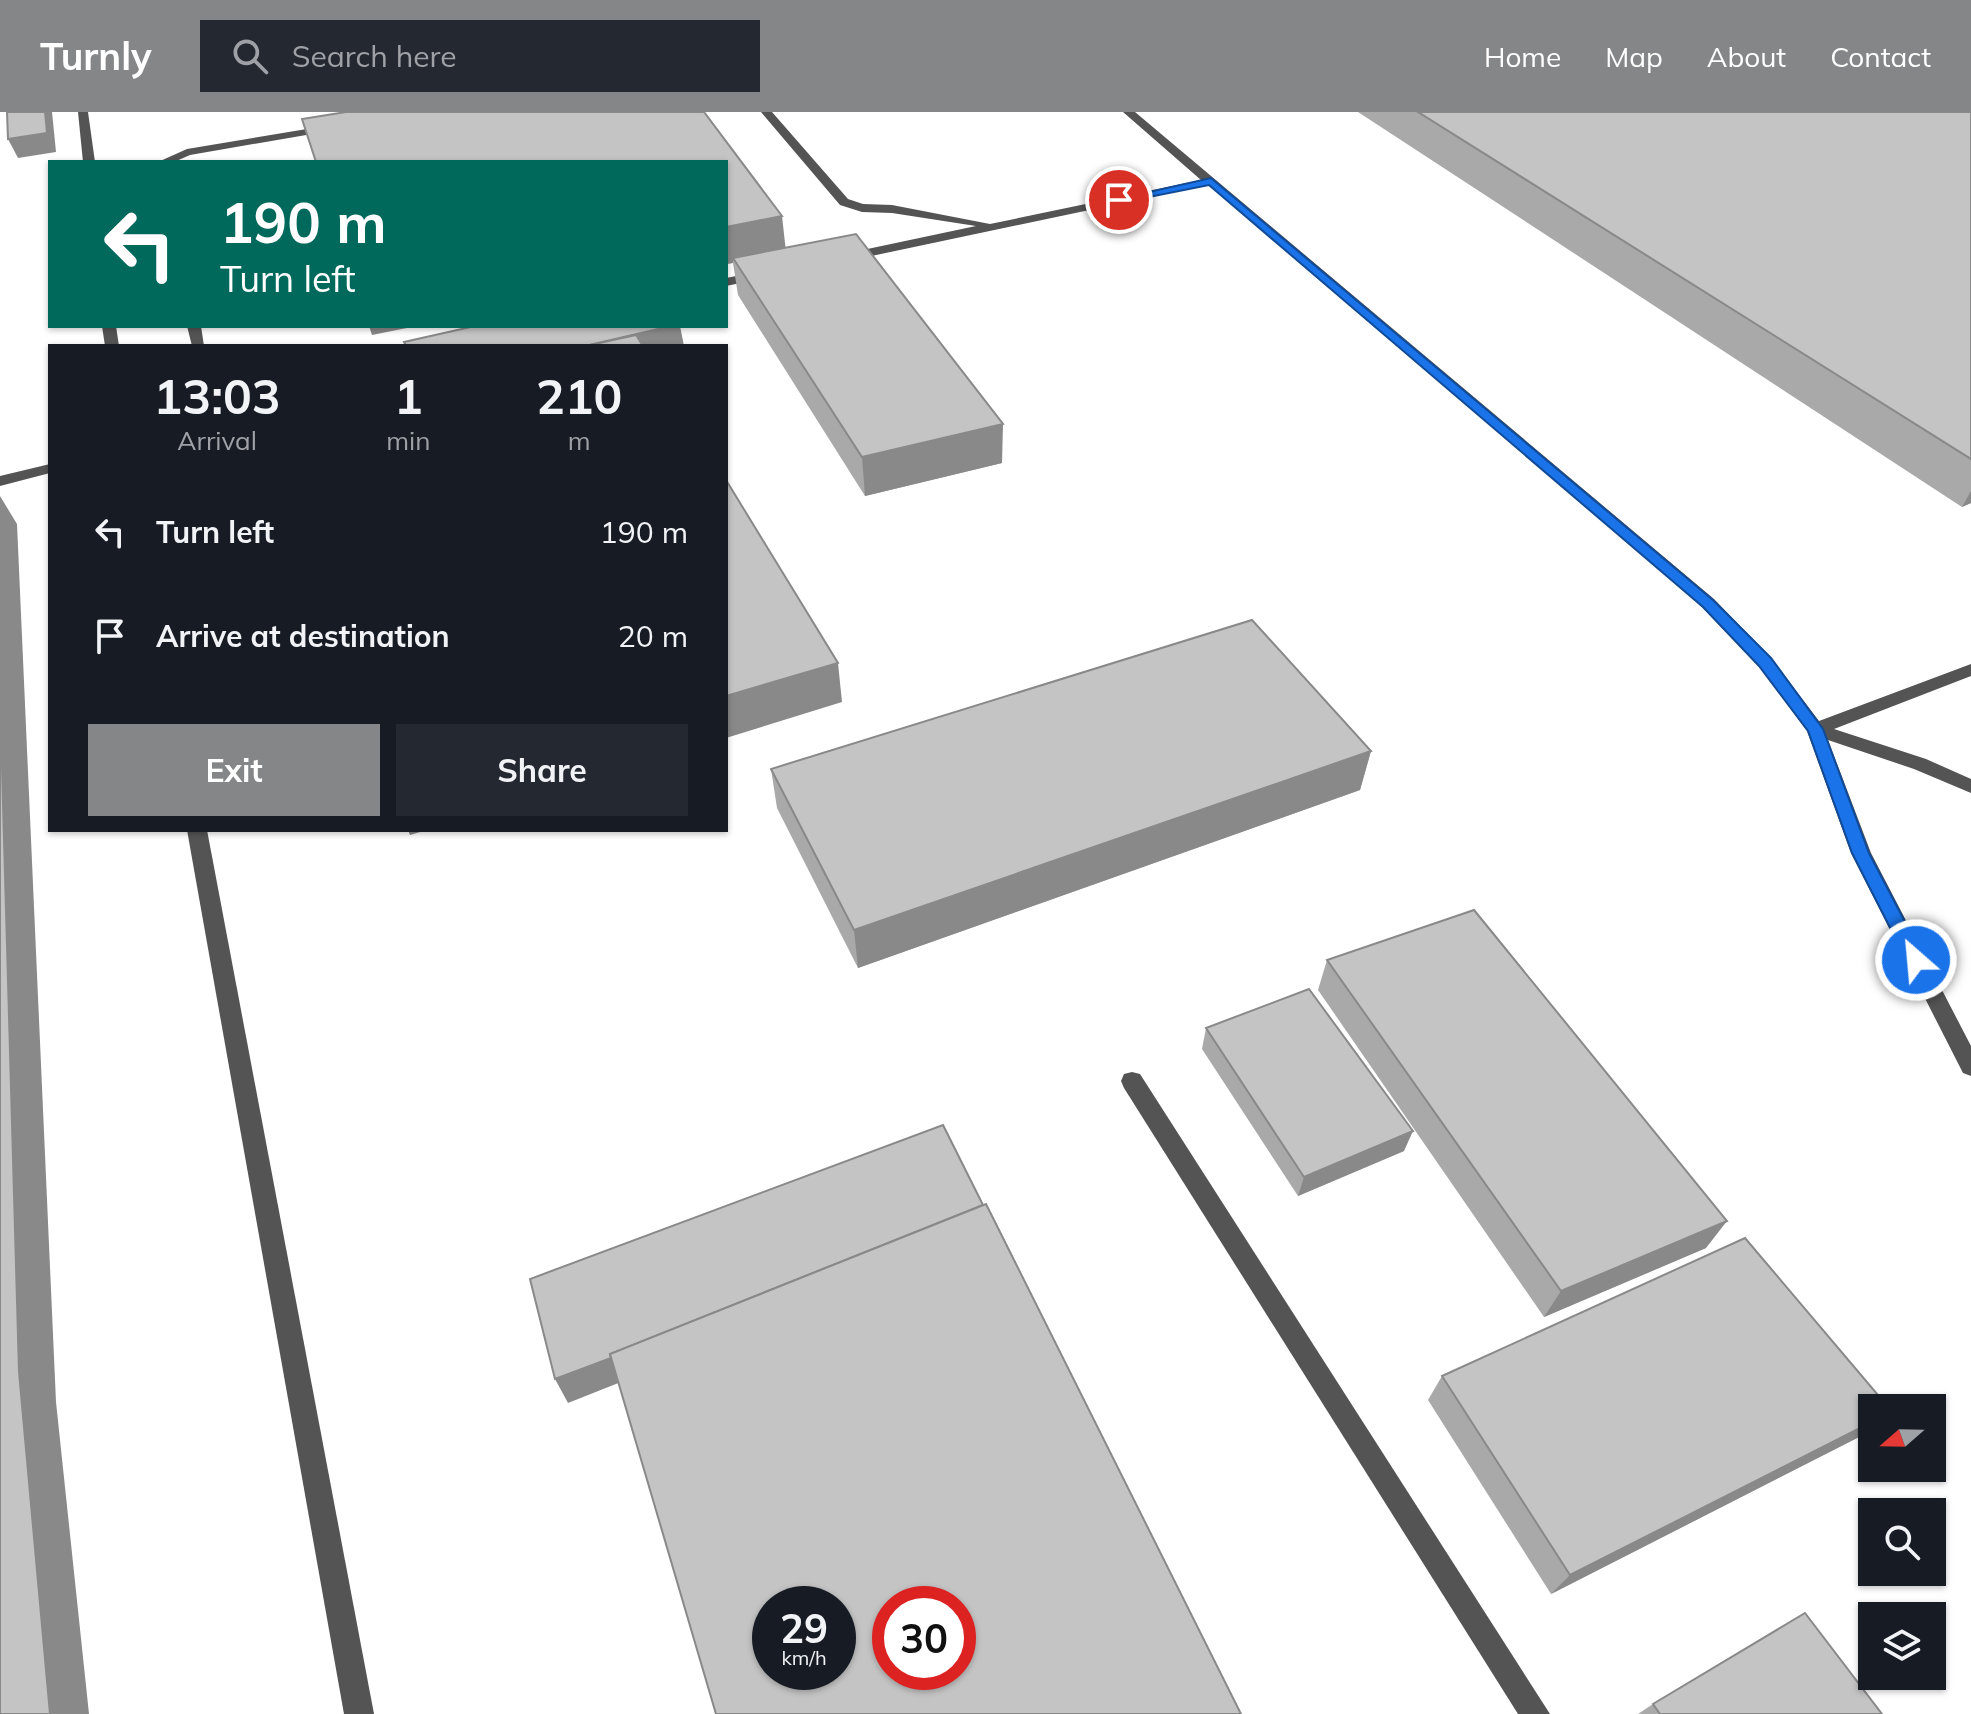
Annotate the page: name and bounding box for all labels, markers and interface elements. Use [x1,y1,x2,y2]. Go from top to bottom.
search box [200,20,760,92]
text: Turnly [40,32,152,80]
icon: search [228,34,272,78]
text: Search here [292,37,457,75]
text: Home [1484,39,1561,74]
text: Map [1605,39,1663,74]
text: About [1707,39,1786,74]
text: Contact [1830,39,1931,74]
pin [1085,166,1153,234]
icon: arrive [1097,178,1141,222]
text: 190 m [220,187,387,257]
icon: left [88,192,192,296]
text: Turn left [220,256,356,301]
text: 13:03 [154,366,281,426]
text: 1 [394,366,423,426]
text: 210 [536,366,622,426]
text: Arrival [177,424,257,457]
text: min [386,424,430,457]
text: m [568,424,591,457]
icon: left [88,510,132,554]
text: Turn left [156,513,274,551]
text: 190 m [600,513,688,551]
icon: arrive [88,614,132,658]
text: Arrive at destination [156,617,450,655]
text: 20 m [618,617,688,655]
button: Exit [88,724,380,816]
button: Share [396,724,688,816]
position arrow [1874,918,1958,1002]
north arrow [1858,1394,1946,1482]
map controls [1858,1394,1946,1690]
button: search [1858,1498,1946,1586]
speed limit sign: 30 [872,1586,976,1690]
button: layers [1858,1602,1946,1690]
text: 29 [780,1603,828,1653]
text: km/h [781,1645,827,1670]

